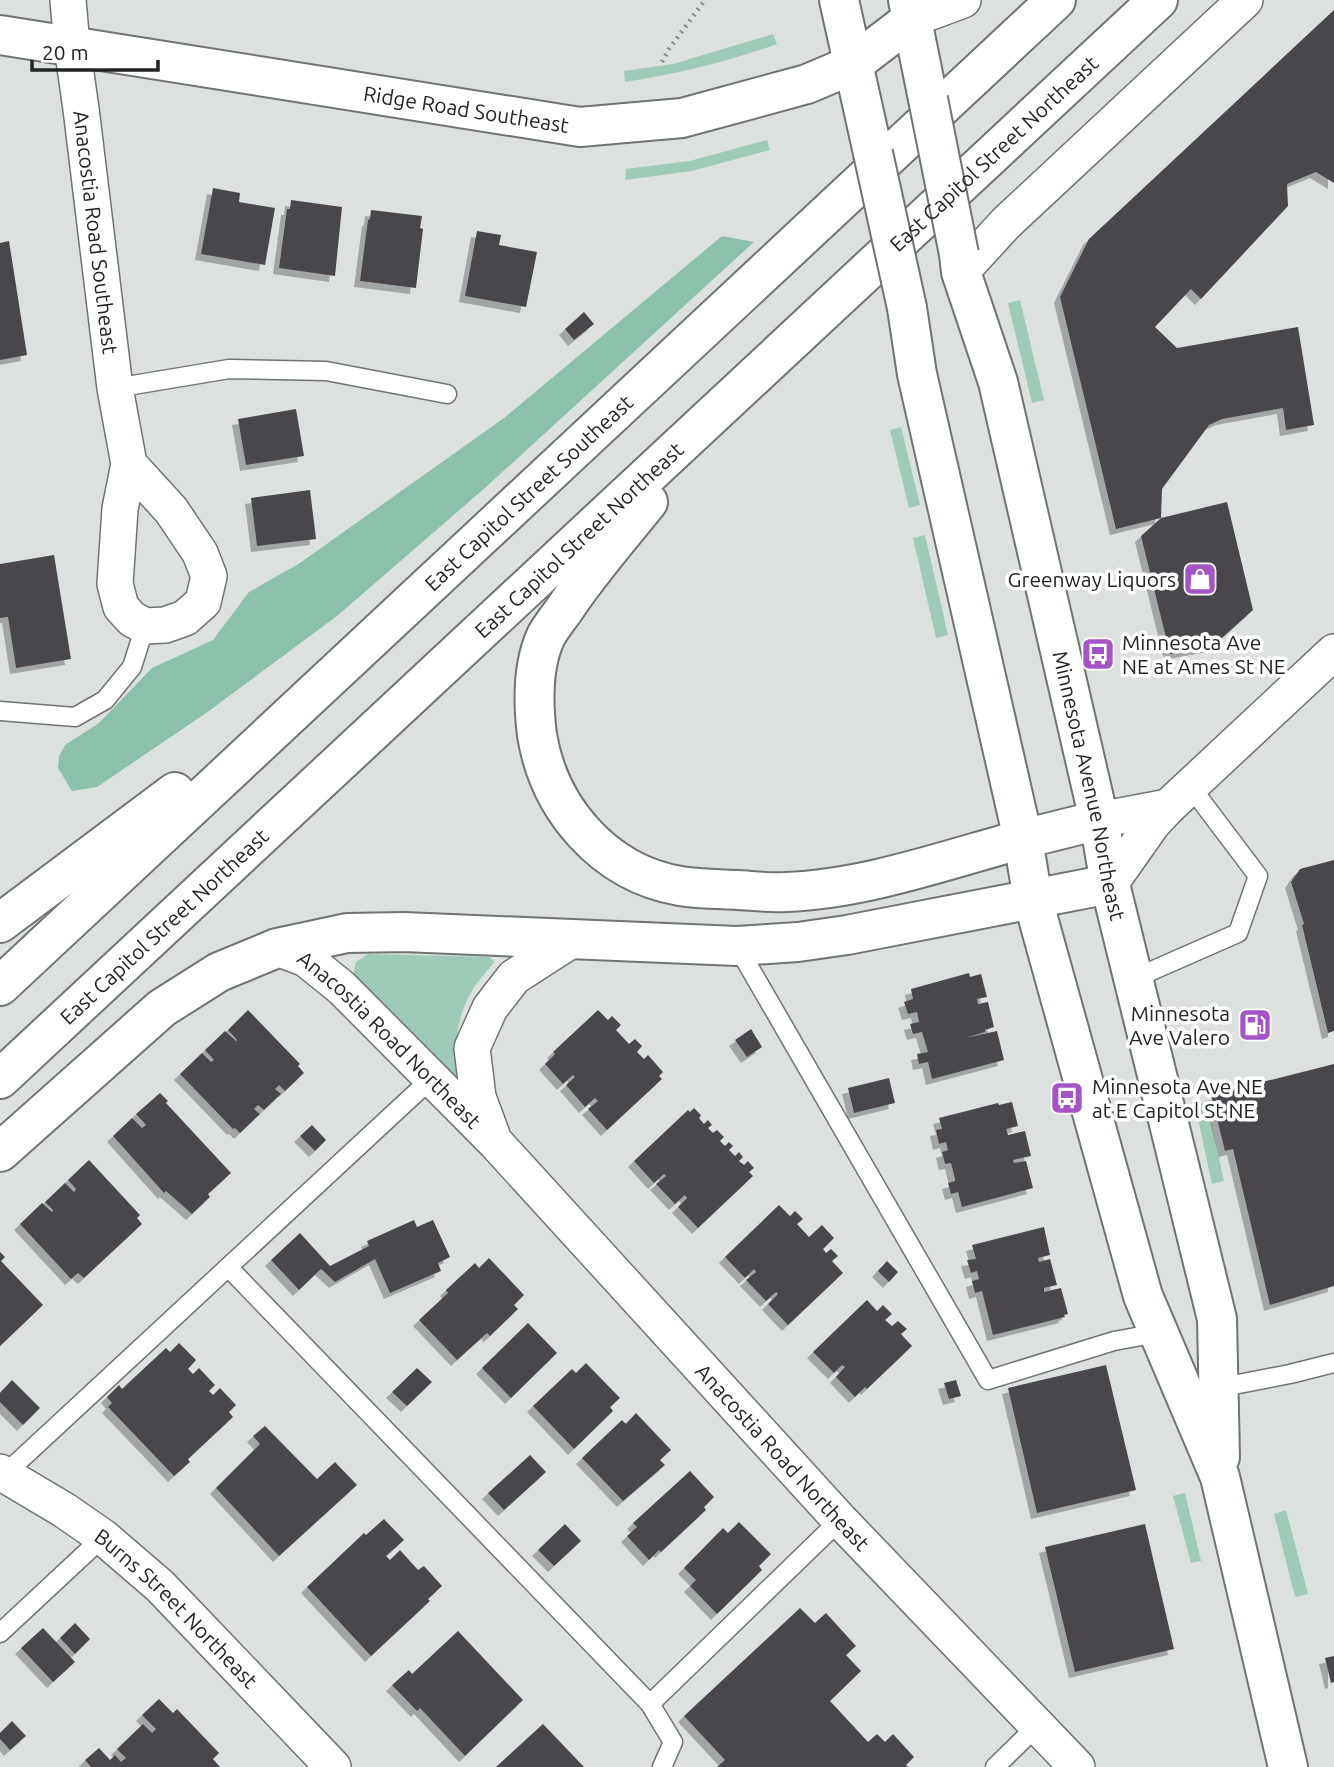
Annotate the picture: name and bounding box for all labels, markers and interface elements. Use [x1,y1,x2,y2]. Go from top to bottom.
scale bar [32,28,158,72]
text: 20 m [42,40,89,64]
street label: East Capitol Street Northeast [885,51,1103,256]
street label: Ridge Road Southeast [362,81,571,137]
street label: Anacostia Road Southeast [69,109,123,355]
street label: East Capitol Street Southeast [420,390,637,595]
street label: East Capitol Street Northeast [470,437,688,642]
shop icon: Greenway Liquors [1181,560,1219,598]
place label: Greenway Liquors [1008,567,1176,591]
place label: Minnesota Ave NE at Ames St NE [1122,630,1286,678]
bus stop icon: Minnesota Ave NE at Ames St NE [1079,635,1117,673]
street label: Minnesota Avenue Northeast [1048,649,1130,923]
street label: East Capitol Street Northeast [55,824,273,1029]
street label: Anacostia Road Northeast [293,946,486,1133]
place label: Minnesota Ave Valero [1129,1001,1230,1049]
fuel station icon: Minnesota Ave Valero [1236,1006,1274,1044]
place label: Minnesota Ave NE at E Capitol St NE [1092,1074,1263,1122]
bus stop icon: Minnesota Ave NE at E Capitol St NE [1048,1079,1086,1117]
street label: Anacostia Road Northeast [691,1359,875,1555]
street label: Burns Street Northeast [90,1523,263,1693]

